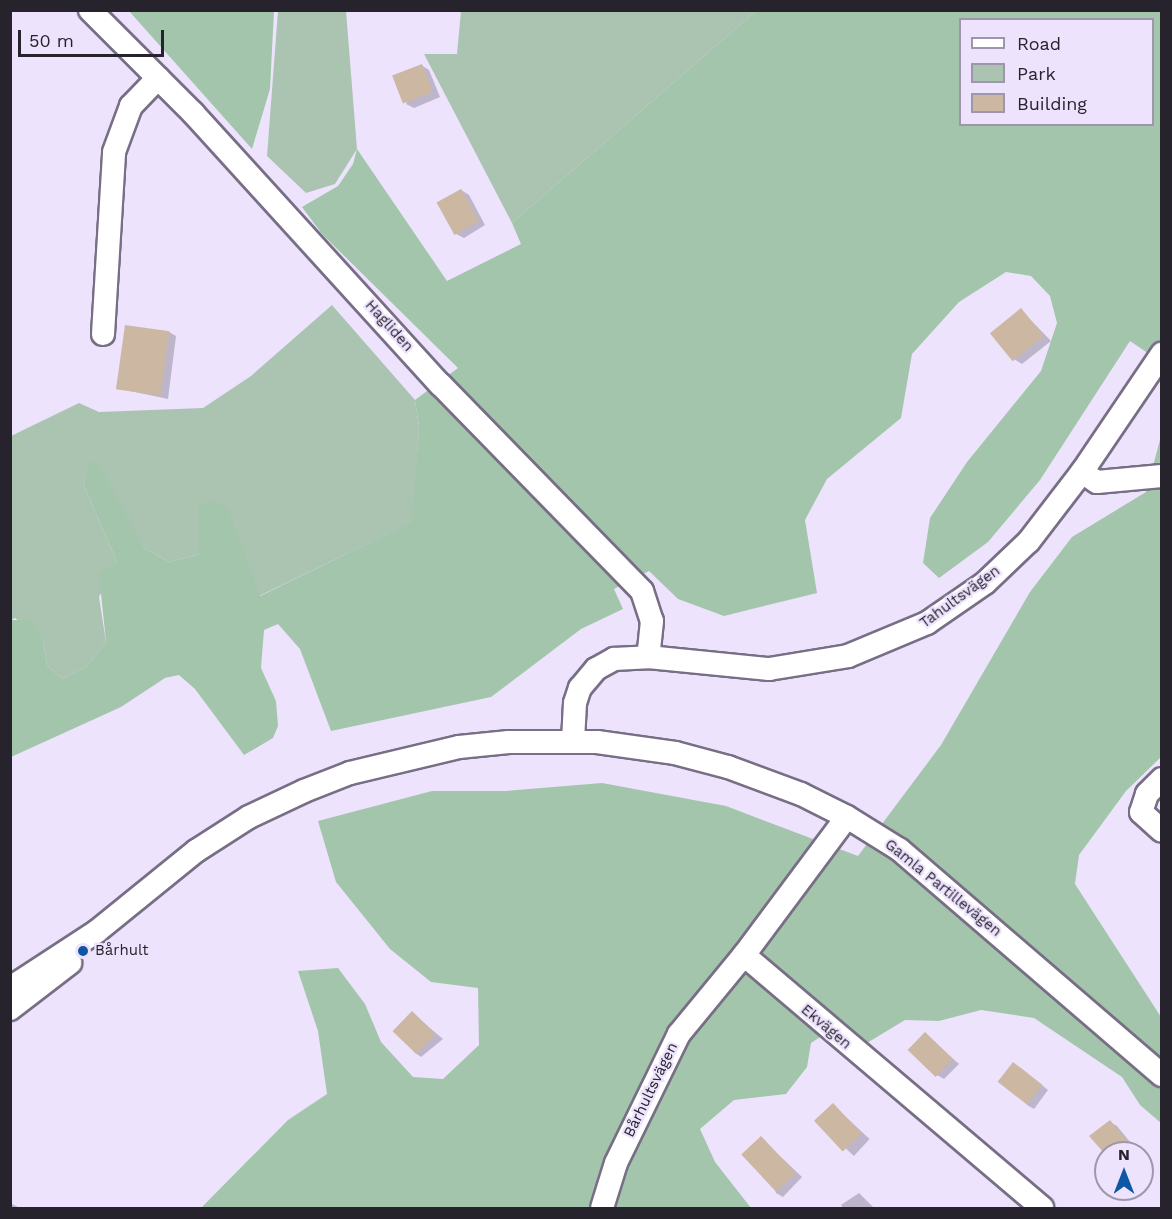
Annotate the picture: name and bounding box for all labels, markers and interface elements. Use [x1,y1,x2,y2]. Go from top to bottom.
scale bar [21,18,166,56]
legend [959,18,1154,126]
text: 50 m [29,30,74,51]
text: Road [1017,33,1061,54]
text: Park [1017,63,1056,84]
text: Building [1017,93,1087,114]
street label: Hagliden [361,296,417,356]
street label: Tahultsvägen [916,562,1004,632]
street label: Gamla Partillevägen [881,835,1005,941]
place label: Bårhult [95,942,149,960]
marker: Bårhult [76,944,90,958]
street label: Ekvägen [797,1001,855,1053]
street label: Bårhultsvägen [620,1040,682,1140]
north arrow [1094,1141,1154,1201]
text: N [1118,1145,1130,1164]

